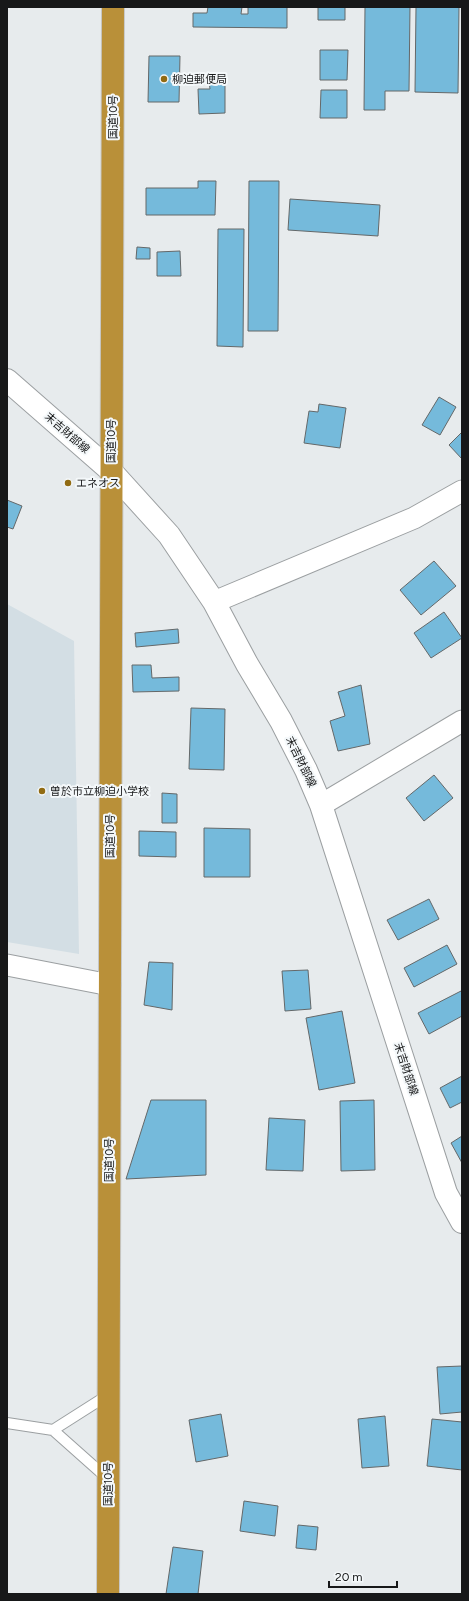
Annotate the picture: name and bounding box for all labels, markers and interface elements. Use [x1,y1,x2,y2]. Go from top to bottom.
place label: 柳迫郵便局 [172,73,227,86]
marker: 柳迫郵便局 [159,74,169,84]
street label: 国道10号 [107,95,120,139]
street label: 末吉財部線 [42,410,92,456]
street label: 国道10号 [105,419,118,463]
place label: エネオス [76,477,120,490]
marker: エネオス [63,478,73,488]
street label: 末吉財部線 [283,734,319,790]
place label: 曽於市立柳迫小学校 [50,785,149,798]
marker: 曽於市立柳迫小学校 [37,786,47,796]
street label: 国道10号 [104,814,117,858]
street label: 末吉財部線 [391,1041,421,1097]
street label: 国道10号 [103,1138,116,1182]
street label: 国道10号 [102,1462,115,1506]
scale bar [329,1563,397,1589]
text: 20 m [335,1570,363,1584]

